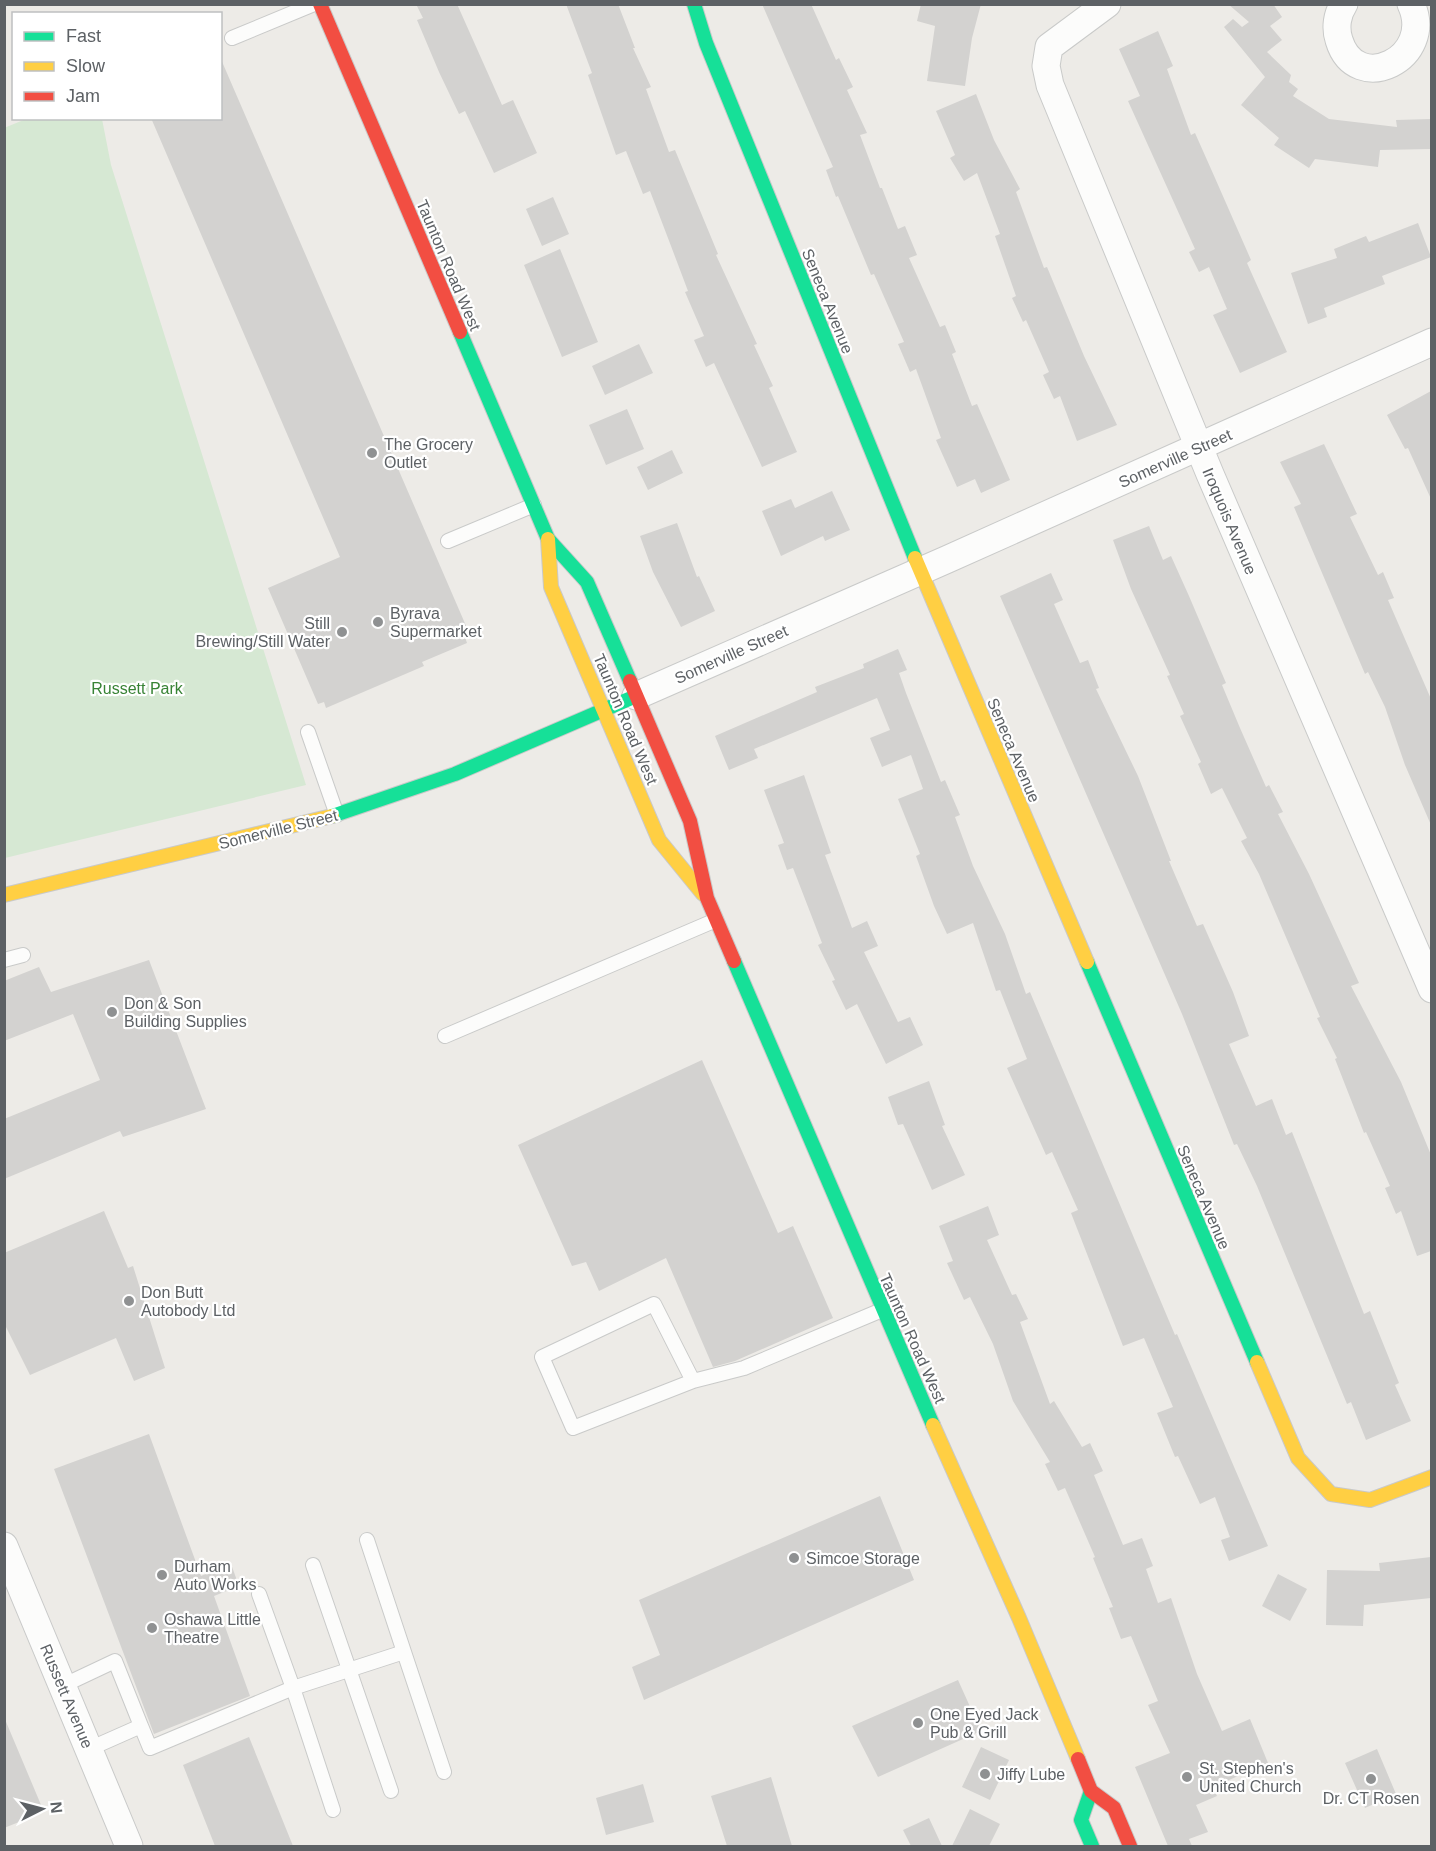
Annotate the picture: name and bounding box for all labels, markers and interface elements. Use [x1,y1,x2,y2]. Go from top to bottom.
legend [12,12,222,120]
text: Fast [66,26,101,46]
text: Slow [66,56,106,76]
text: Jam [66,86,100,106]
street label: Taunton Road West [413,197,484,334]
street label: Seneca Avenue [799,246,856,356]
street label: Somerville Street [1116,426,1235,491]
place label: The Grocery Outlet [384,436,473,471]
marker: The Grocery Outlet [365,446,379,460]
street label: Iroquois Avenue [1199,465,1260,577]
place label: Byrava Supermarket [390,605,482,640]
place label: Still Brewing/Still Water [195,615,331,650]
marker: Byrava Supermarket [371,615,385,629]
street label: Somerville Street [672,622,791,687]
marker: Still Brewing/Still Water [335,625,349,639]
street label: Taunton Road West [590,651,661,788]
park label: Russett Park [91,680,184,697]
street label: Seneca Avenue [984,695,1043,805]
street label: Somerville Street [217,806,340,852]
place label: Don & Son Building Supplies [124,995,247,1030]
marker: Don & Son Building Supplies [105,1005,119,1019]
street label: Seneca Avenue [1174,1142,1233,1252]
street label: Taunton Road West [876,1271,949,1406]
place label: Don Butt Autobody Ltd [141,1284,235,1319]
marker: Don Butt Autobody Ltd [122,1294,136,1308]
place label: Simcoe Storage [806,1550,920,1567]
marker: Simcoe Storage [787,1551,801,1565]
place label: Durham Auto Works [174,1558,256,1593]
marker: Durham Auto Works [155,1568,169,1582]
place label: Oshawa Little Theatre [164,1611,261,1646]
marker: Oshawa Little Theatre [145,1621,159,1635]
street label: Russett Avenue [37,1641,96,1751]
place label: One Eyed Jack Pub & Grill [930,1706,1040,1741]
marker: One Eyed Jack Pub & Grill [911,1716,925,1730]
place label: St. Stephen's United Church [1199,1760,1301,1795]
place label: Jiffy Lube [997,1766,1065,1783]
marker: Jiffy Lube [978,1767,992,1781]
marker: St. Stephen's United Church [1180,1770,1194,1784]
marker: Dr. CT Rosen [1364,1772,1378,1786]
north arrow [12,1779,72,1839]
place label: Dr. CT Rosen [1323,1790,1419,1807]
text: N [47,1801,65,1814]

